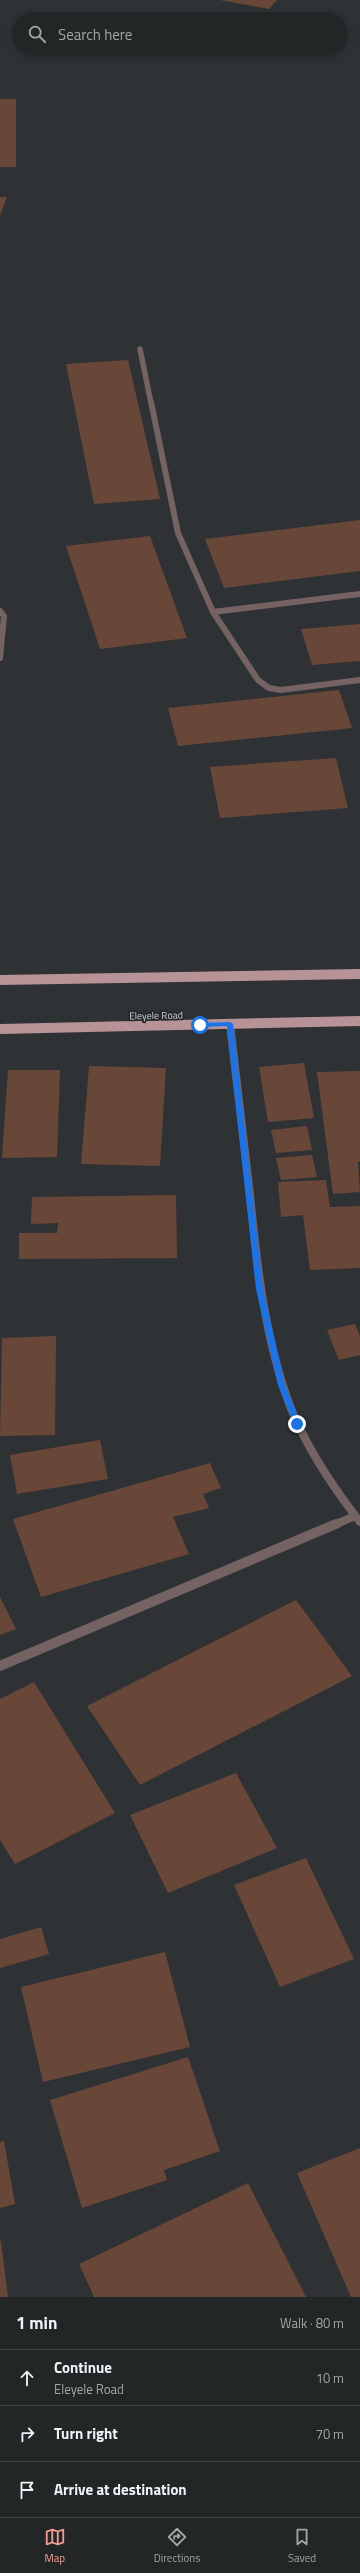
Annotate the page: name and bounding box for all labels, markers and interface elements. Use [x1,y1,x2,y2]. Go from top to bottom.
search box [12,12,348,56]
icon: search [26,23,48,45]
text: Search here [58,23,132,46]
street label: Eleyele Road [129,1008,183,1023]
route start [191,1016,209,1034]
route end [288,1415,306,1433]
text: 1 min [16,2310,57,2336]
text: Walk · 80 m [280,2313,344,2333]
text: Continue [54,2356,112,2379]
icon: ahead [16,2367,38,2389]
text: 10 m [316,2368,344,2388]
text: Eleyele Road [54,2379,124,2399]
text: Turn right [54,2422,118,2445]
icon: right [16,2423,38,2445]
text: 70 m [316,2424,344,2444]
text: Arrive at destination [54,2478,187,2501]
icon: arrive [16,2479,38,2501]
tab: Map [44,2526,66,2566]
tab: Directions [154,2526,200,2566]
tab: Saved [288,2526,316,2566]

